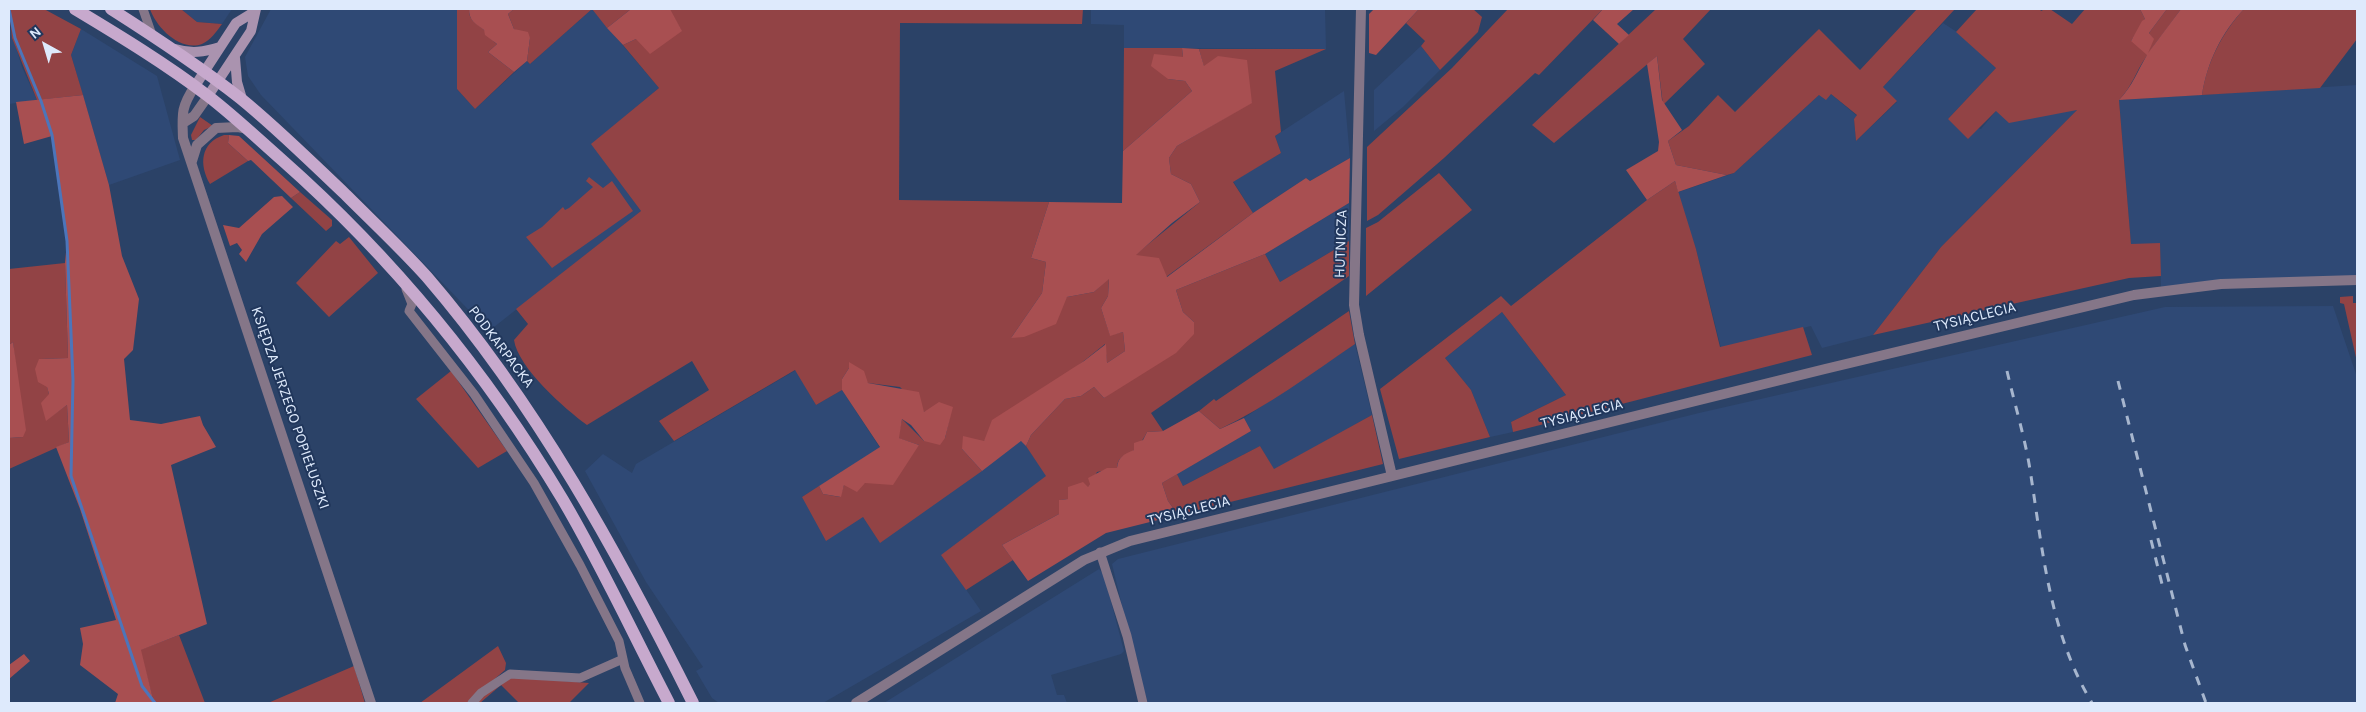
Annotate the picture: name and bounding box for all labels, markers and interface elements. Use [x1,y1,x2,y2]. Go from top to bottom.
north arrow [20,20,70,70]
text: N [26,23,44,43]
street label: HUTNICZA [1331,209,1351,279]
street label: TYSIĄCLECIA [1932,298,2018,336]
street label: PODKARPACKA [464,302,538,392]
street label: KSIĘDZA JERZEGO POPIEŁUSZKI [247,305,333,511]
street label: TYSIĄCLECIA [1539,395,1625,433]
street label: TYSIĄCLECIA [1146,492,1232,530]

